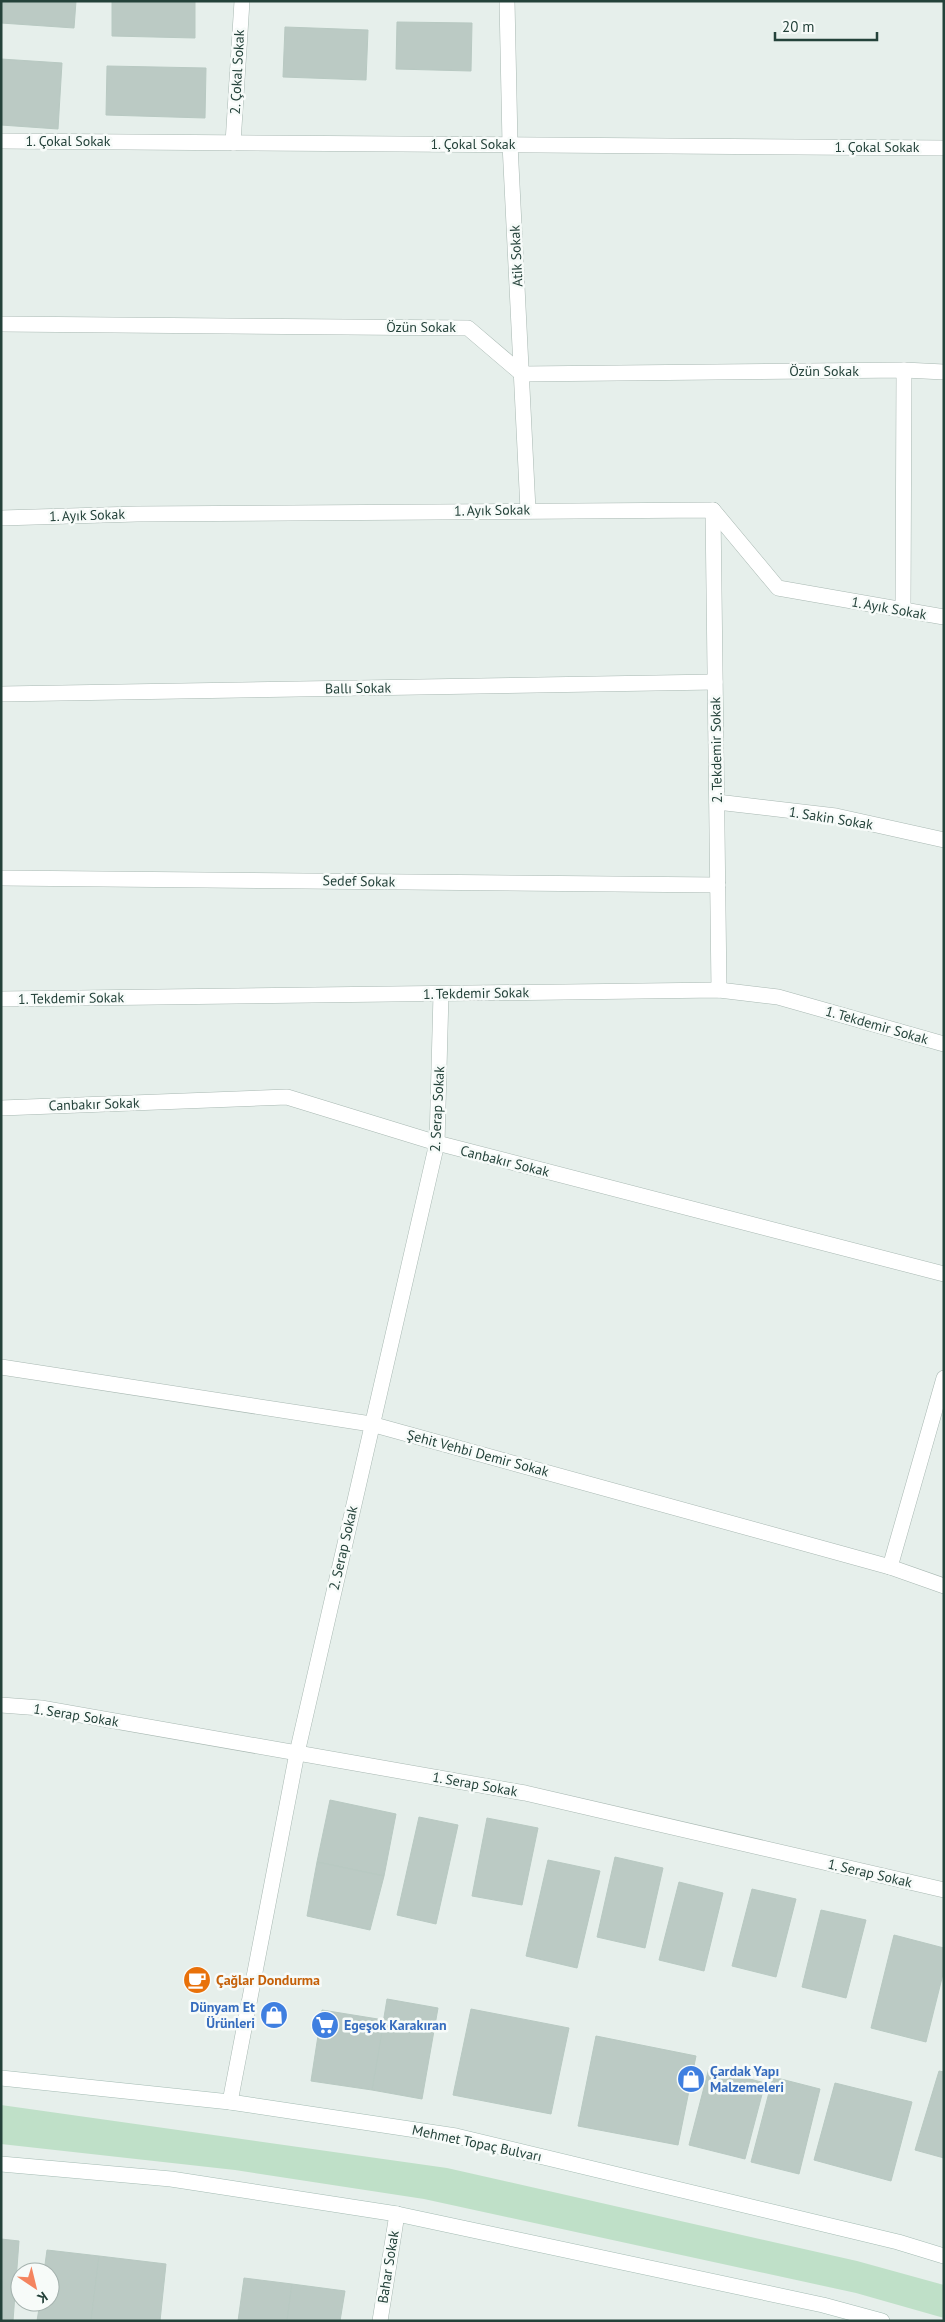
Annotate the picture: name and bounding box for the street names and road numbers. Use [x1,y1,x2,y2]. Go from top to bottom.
street label: 2. Çokal Sokak [226,29,248,115]
street label: 1. Çokal Sokak [25,132,111,150]
street label: 1. Çokal Sokak [430,135,516,153]
street label: 1. Çokal Sokak [834,138,920,156]
street label: Atik Sokak [505,224,527,287]
street label: Özün Sokak [386,318,456,336]
street label: Özün Sokak [789,362,859,380]
street label: 1. Ayık Sokak [454,500,531,520]
street label: 1. Ayık Sokak [49,505,126,525]
street label: 1. Ayık Sokak [850,593,928,624]
street label: Ballı Sokak [325,678,391,698]
street label: 2. Tekdemir Sokak [706,696,726,803]
street label: 1. Sakin Sokak [788,802,875,834]
street label: Sedef Sokak [322,871,396,891]
street label: 1. Tekdemir Sokak [423,983,530,1003]
street label: 1. Tekdemir Sokak [18,988,125,1008]
street label: 1. Tekdemir Sokak [823,1002,931,1048]
street label: 2. Serap Sokak [426,1065,448,1152]
street label: Canbakır Sokak [48,1093,140,1115]
street label: Canbakır Sokak [459,1141,552,1181]
street label: Şehit Vehbi Demir Sokak [405,1425,551,1481]
street label: 2. Serap Sokak [325,1504,362,1592]
street label: 1. Serap Sokak [32,1699,120,1731]
street label: 1. Serap Sokak [431,1768,519,1800]
street label: 1. Serap Sokak [826,1855,914,1892]
street label: Mehmet Topaç Bulvarı [411,2120,543,2166]
street label: Bahar Sokak [373,2229,403,2305]

